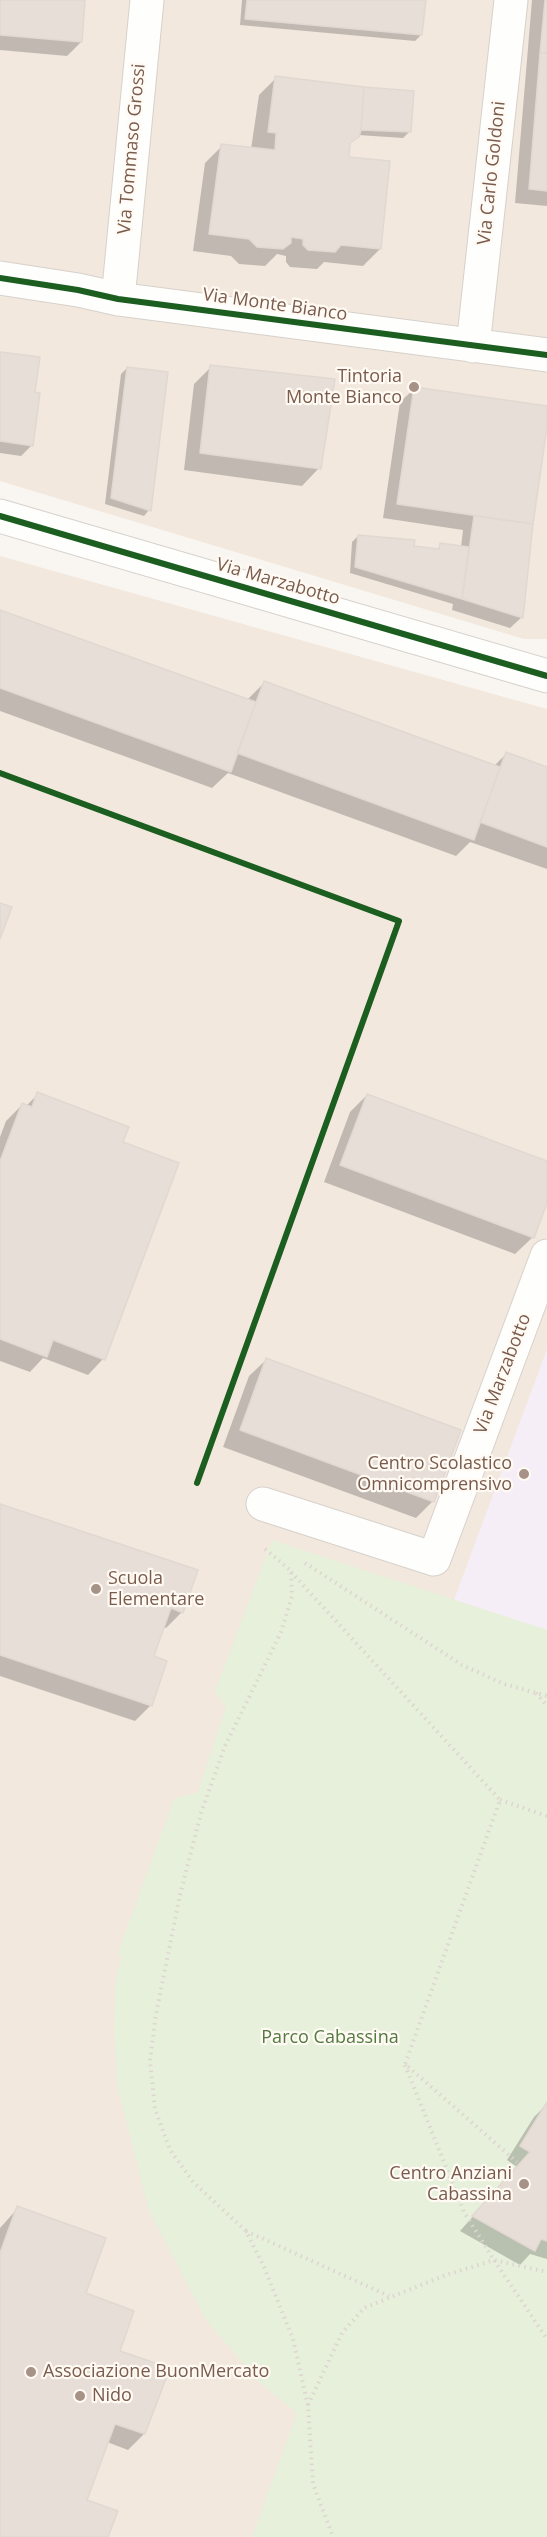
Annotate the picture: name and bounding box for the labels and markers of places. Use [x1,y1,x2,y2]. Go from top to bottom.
place label: Tintoria Monte Bianco [286,366,402,409]
marker: Tintoria Monte Bianco [407,380,421,394]
place label: Centro Scolastico Omnicomprensivo [357,1453,512,1496]
marker: Centro Scolastico Omnicomprensivo [517,1467,531,1481]
place label: Scuola Elementare [108,1568,204,1610]
marker: Scuola Elementare [89,1582,103,1596]
place label: Centro Anziani Cabassina [389,2163,512,2206]
marker: Centro Anziani Cabassina [517,2177,531,2191]
place label: Associazione BuonMercato [43,2361,269,2383]
marker: Associazione BuonMercato [24,2365,38,2379]
place label: Nido [92,2385,132,2407]
marker: Nido [73,2389,87,2403]

